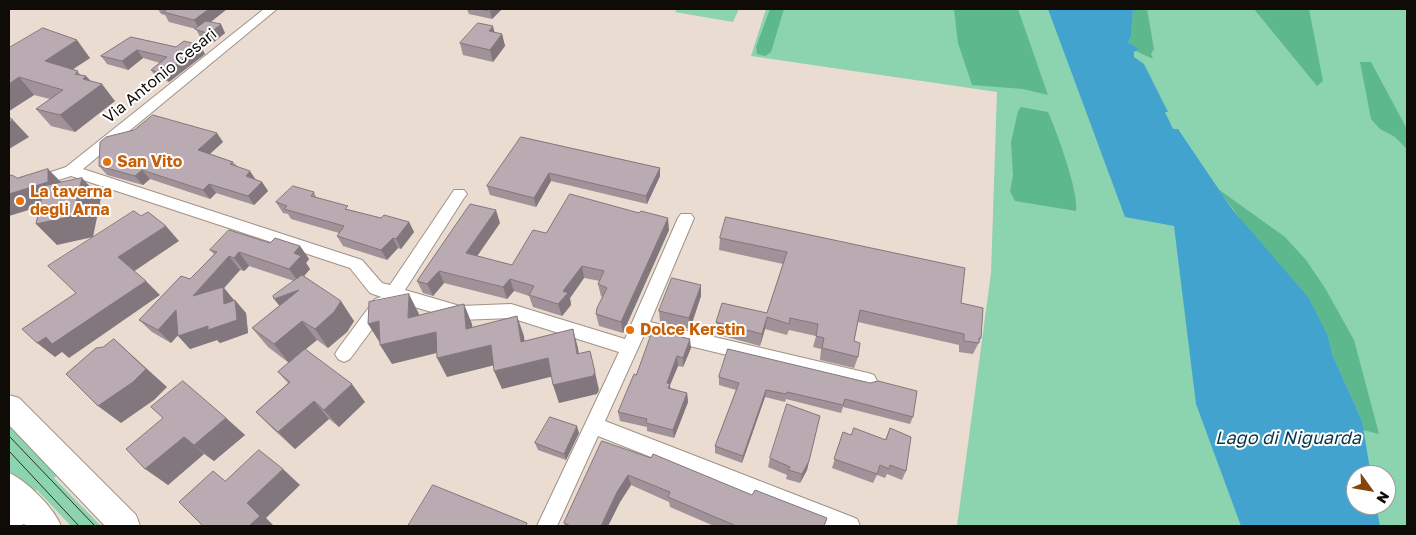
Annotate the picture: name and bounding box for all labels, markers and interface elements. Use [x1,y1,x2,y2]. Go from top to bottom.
street label: Via Antonio Cesari [99,24,221,128]
place label: San Vito [117,152,182,172]
marker: San Vito [101,156,113,168]
place label: La taverna degli Arna [30,182,112,220]
marker: La taverna degli Arna [14,195,26,207]
place label: Dolce Kerstin [640,320,745,340]
marker: Dolce Kerstin [624,324,636,336]
water label: Lago di Niguarda [1215,427,1361,449]
north arrow [1346,465,1396,515]
text: N [1373,489,1393,507]

